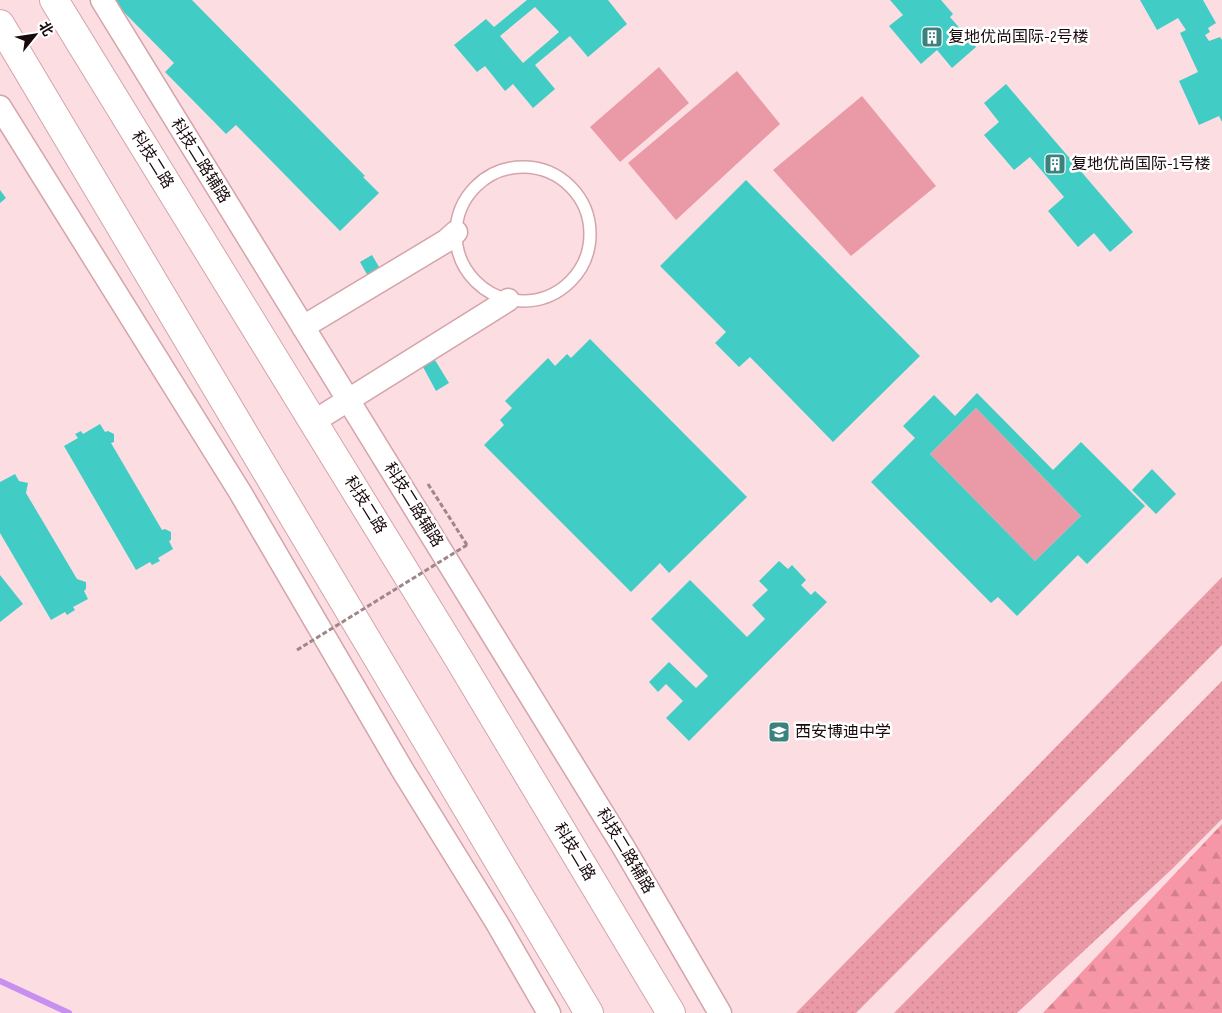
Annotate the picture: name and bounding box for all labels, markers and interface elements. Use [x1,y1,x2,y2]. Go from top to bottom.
north arrow [10,10,60,60]
text: 北 [35,18,57,39]
building icon: 复地优尚国际-2号楼 [920,25,944,49]
place label: 复地优尚国际-2号楼 [948,28,1088,47]
street label: 科技二路辅路 [167,115,233,207]
street label: 科技二路 [127,128,177,192]
building icon: 复地优尚国际-1号楼 [1043,152,1067,176]
place label: 复地优尚国际-1号楼 [1071,155,1211,174]
street label: 科技二路辅路 [380,459,446,551]
street label: 科技二路 [340,473,390,537]
school or university icon: 西安博迪中学 [767,720,791,744]
place label: 西安博迪中学 [795,723,891,742]
street label: 科技二路辅路 [592,805,658,897]
street label: 科技二路 [549,820,599,884]

